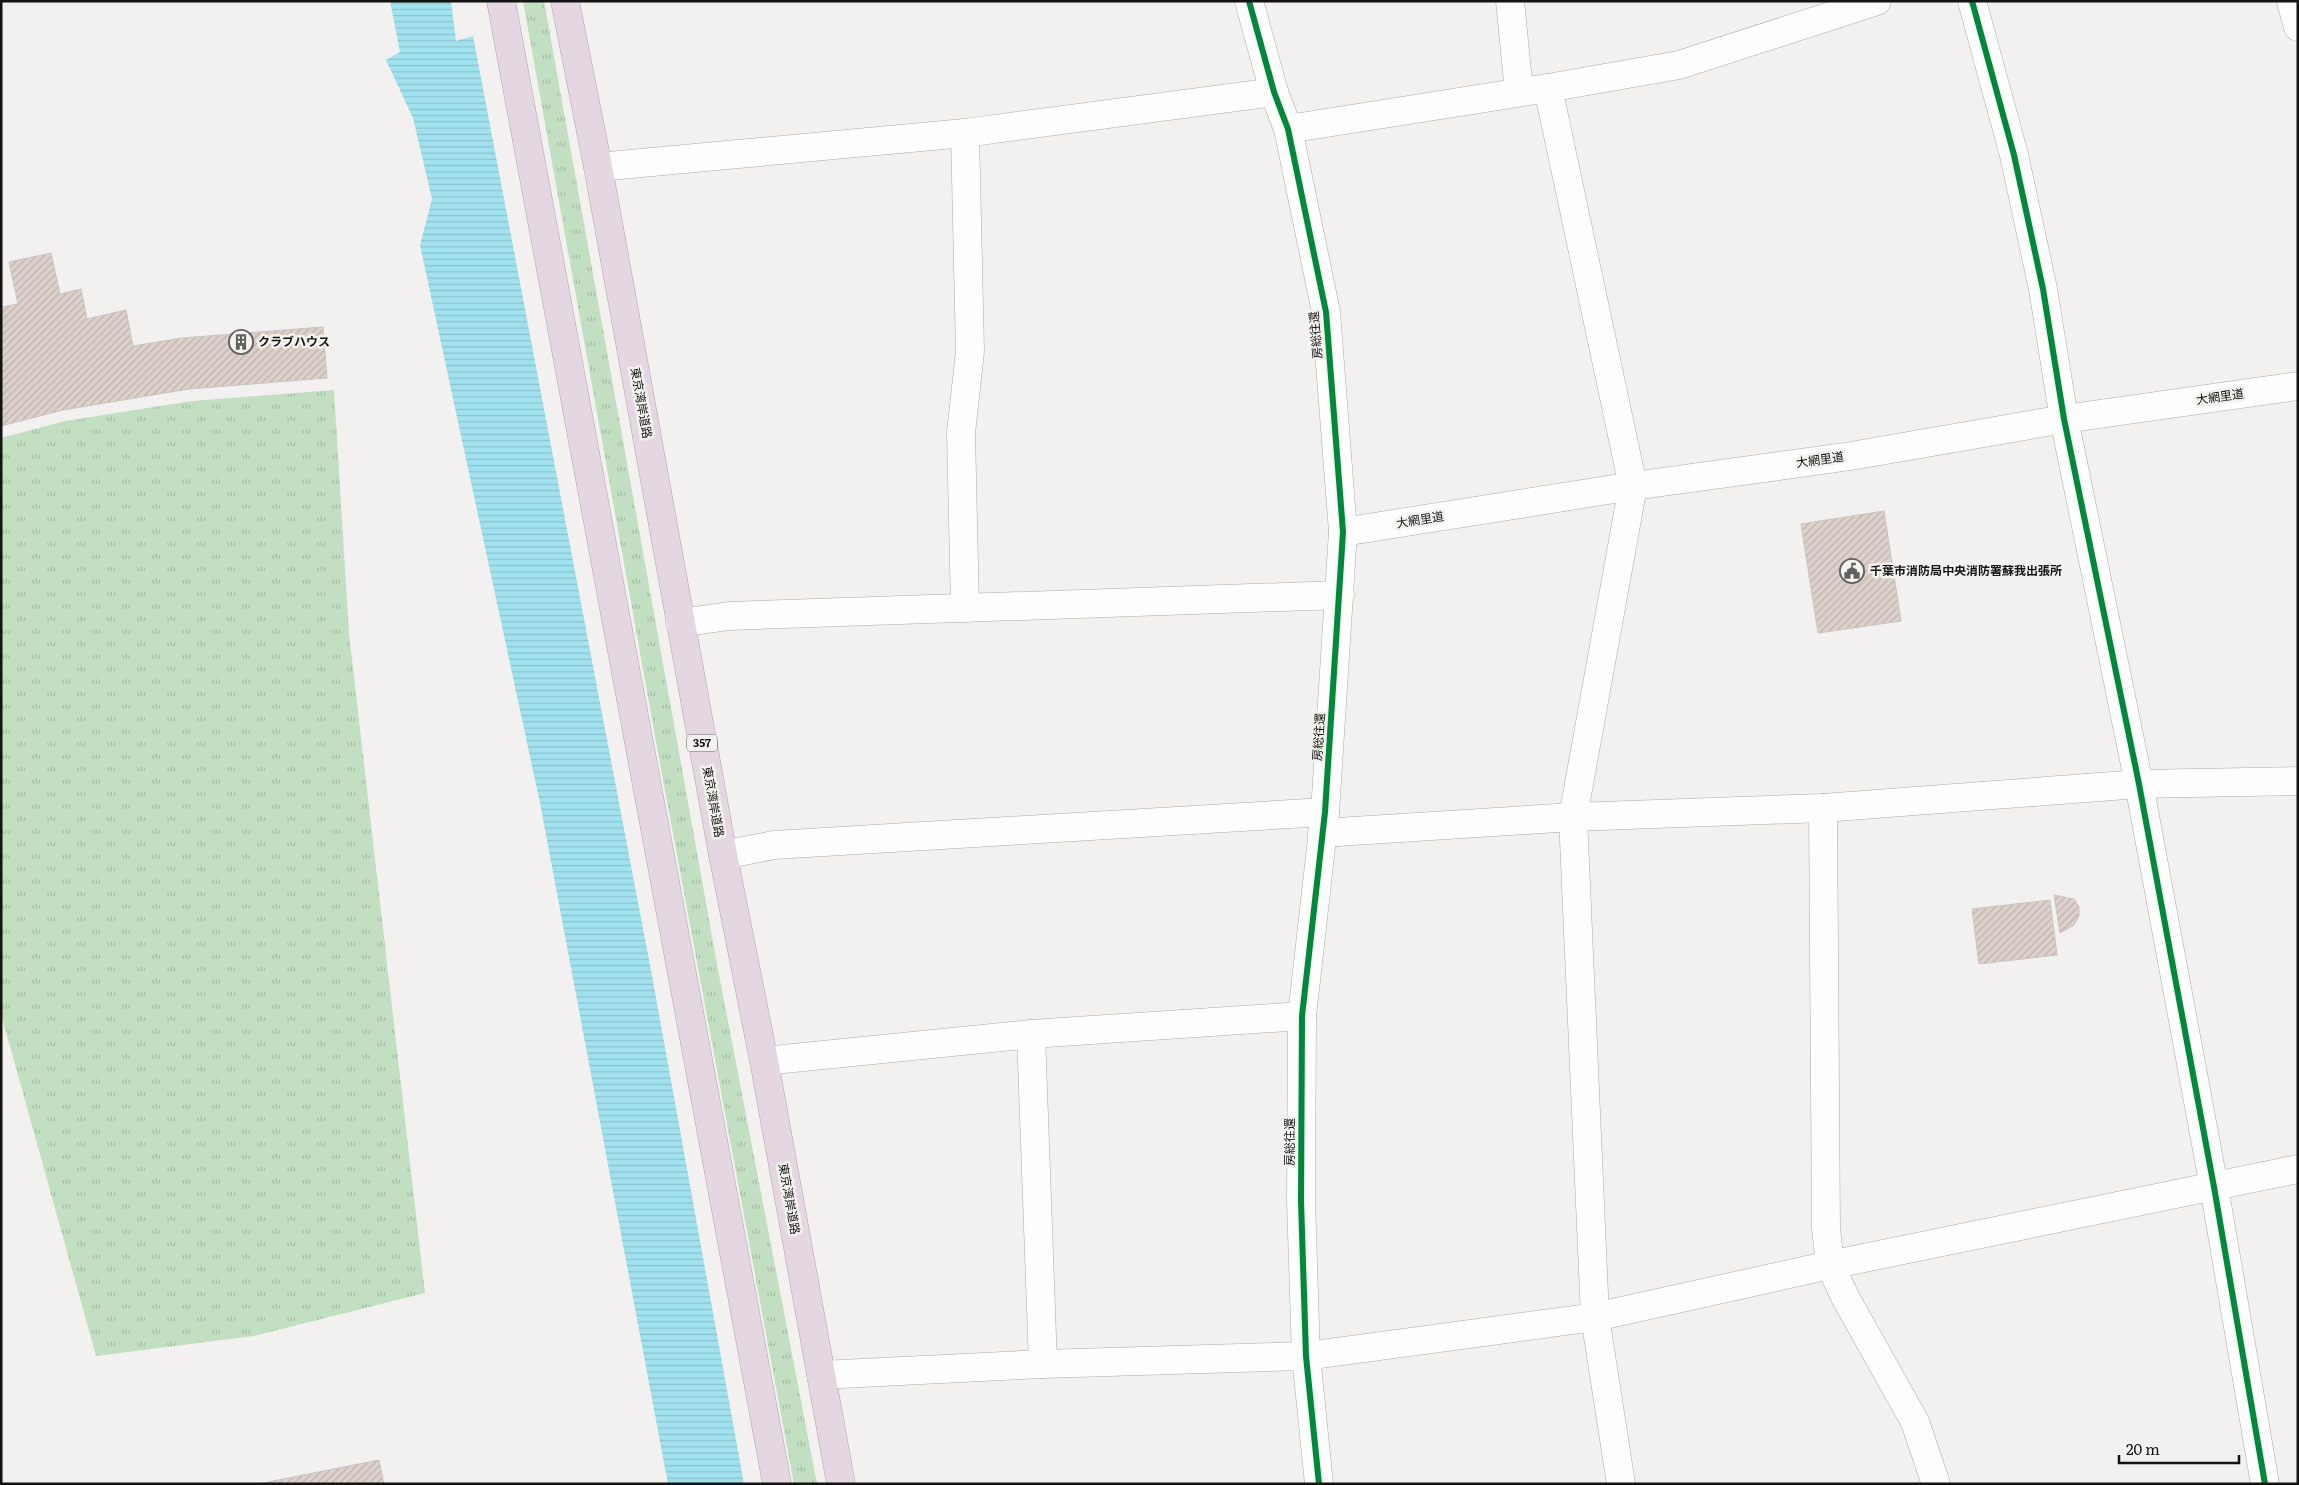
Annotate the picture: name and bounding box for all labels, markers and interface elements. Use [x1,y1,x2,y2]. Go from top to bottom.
street label: 房総往還 [1304,310,1326,360]
building icon: クラブハウス [228,329,254,355]
place label: クラブハウス [258,332,330,350]
street label: 東京湾岸道路 [627,366,657,440]
street label: 大網里道 [2195,384,2245,408]
street label: 大網里道 [1795,447,1845,471]
street label: 大網里道 [1395,506,1445,532]
public building icon: 千葉市消防局中央消防署蘇我出張所 [1839,558,1865,584]
place label: 千葉市消防局中央消防署蘇我出張所 [1870,561,2062,579]
street label: 房総往還 [1307,712,1329,762]
road number: 357 [687,734,717,751]
street label: 東京湾岸道路 [699,765,729,839]
street label: 房総往還 [1280,1118,1298,1166]
street label: 東京湾岸道路 [775,1162,805,1236]
scale bar [2119,1432,2239,1464]
text: 20 m [2126,1437,2160,1460]

